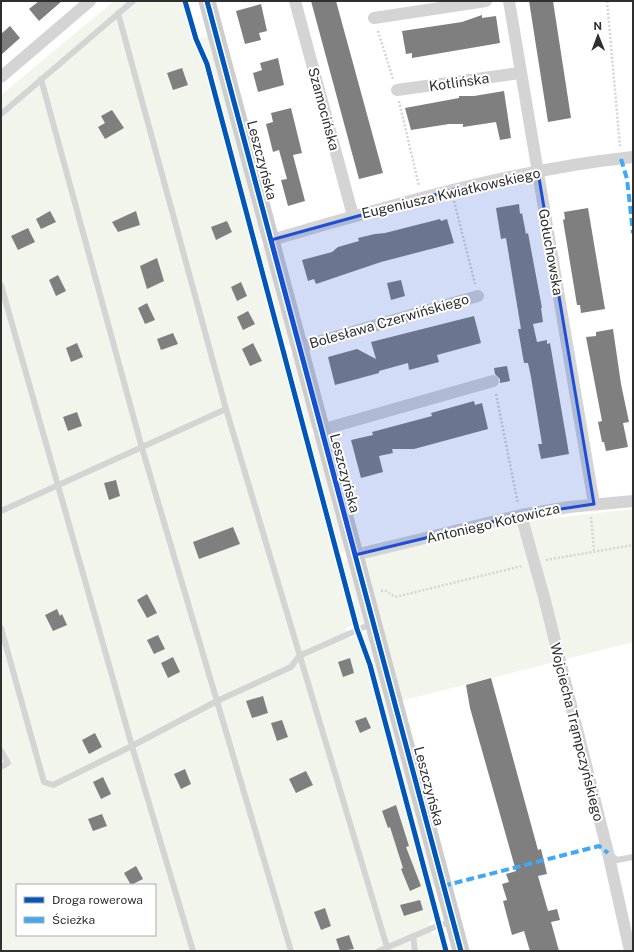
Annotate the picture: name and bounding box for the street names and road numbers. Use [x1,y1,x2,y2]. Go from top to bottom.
street label: Szamocińska [305,66,343,152]
street label: Kotlińska [428,70,490,94]
street label: Leszczyńska [244,119,280,201]
street label: Eugeniusza Kwiatkowskiego [360,165,542,221]
street label: Gołuchowska [536,207,566,297]
street label: Bolesława Czerwińskiego [307,290,471,351]
street label: Leszczyńska [327,432,363,514]
street label: Antoniego Kotowicza [425,500,561,546]
street label: Wojciecha Trąmpczyńskiego [547,641,607,823]
street label: Leszczyńska [411,745,447,827]

